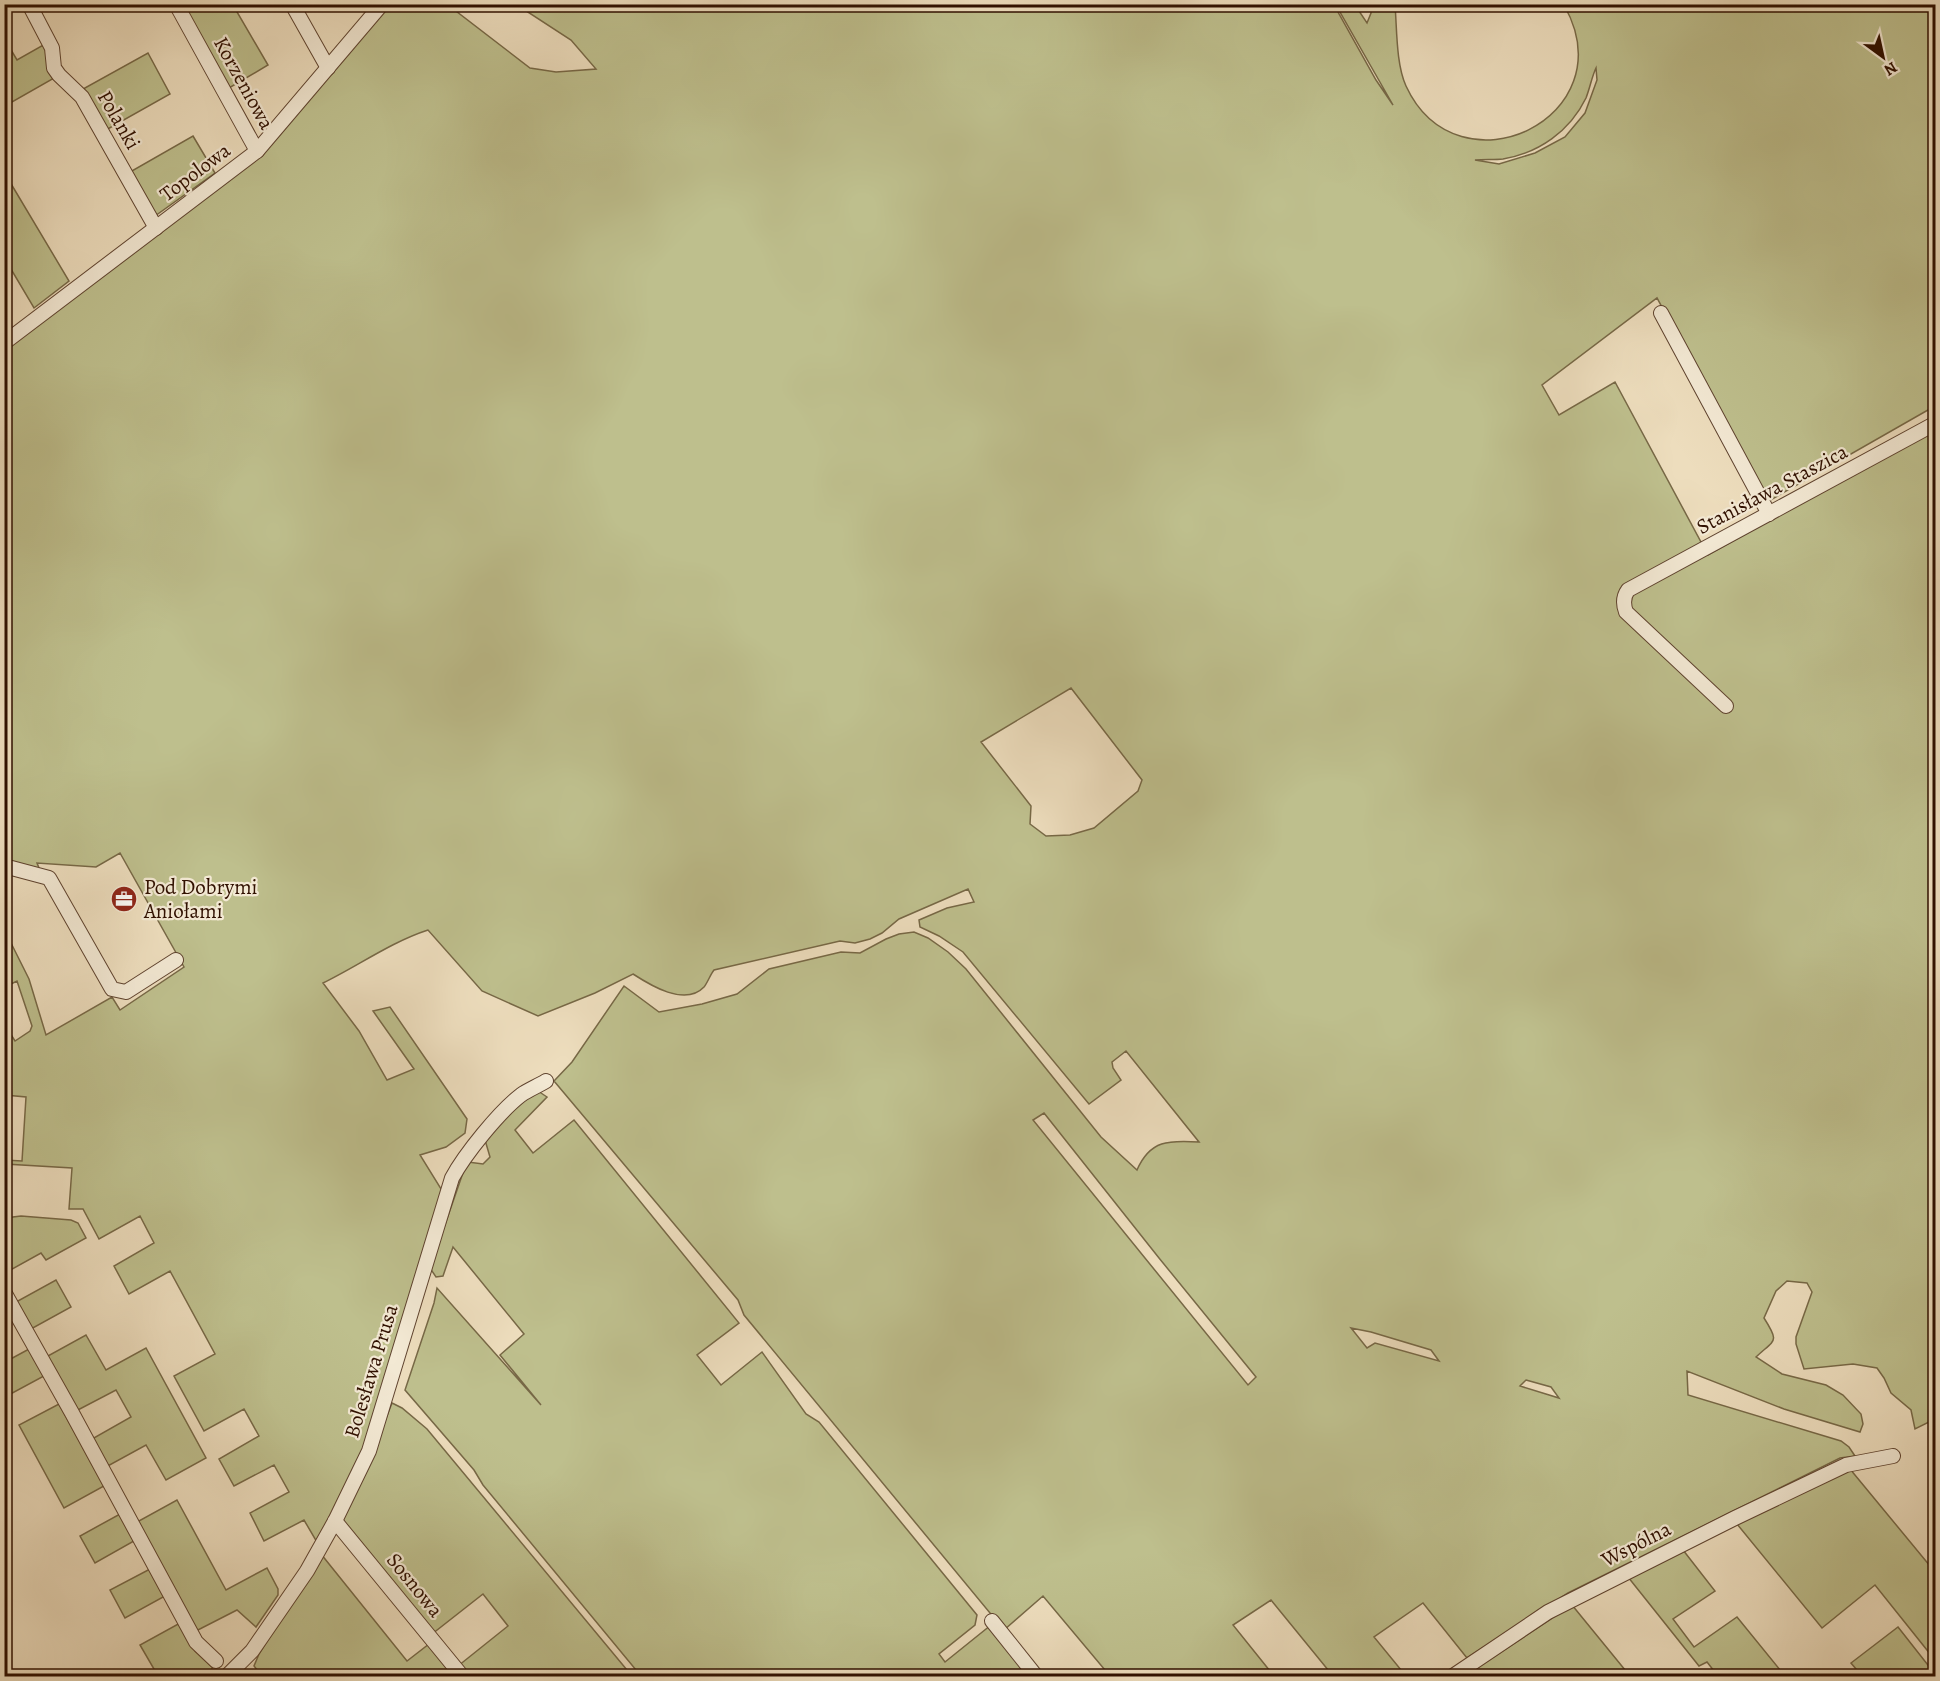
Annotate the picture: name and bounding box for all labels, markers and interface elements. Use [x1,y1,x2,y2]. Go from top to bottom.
north arrow [1853,27,1913,87]
street label: Korzeniowa [207,32,281,135]
text: N [1879,56,1902,81]
street label: Polanki [91,85,147,155]
street label: Topolowa [154,136,236,208]
street label: Stanisława Staszica [1691,437,1853,541]
place label: Pod Dobrymi Aniołami [143,873,258,925]
office icon: Pod Dobrymi Aniołami [109,884,139,914]
street label: Bolesława Prusa [337,1301,405,1441]
street label: Wspólna [1596,1515,1676,1574]
street label: Sosnowa [380,1547,450,1623]

